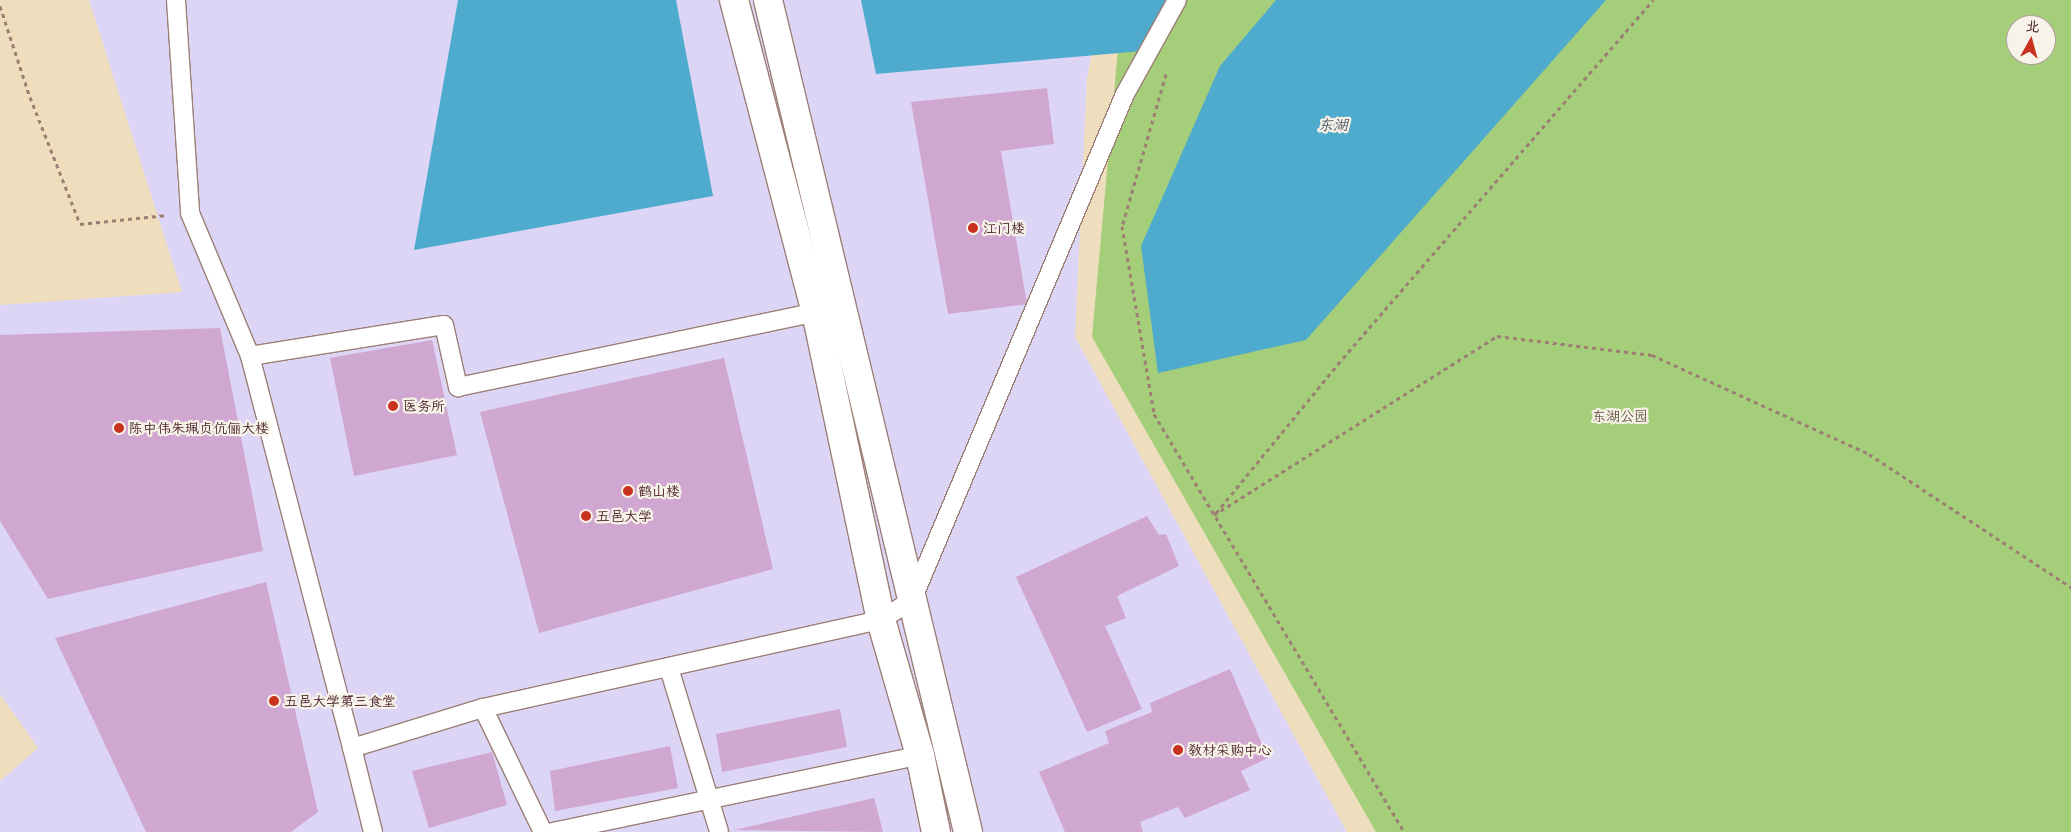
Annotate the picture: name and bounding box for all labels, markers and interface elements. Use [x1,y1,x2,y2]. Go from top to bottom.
text: 北 [2025,14,2041,37]
north arrow [2006,15,2056,65]
water label: 东湖 [1318,115,1348,133]
place label: 江门楼 [983,220,1025,236]
marker: 江门楼 [967,222,979,234]
place label: 医务所 [403,398,445,414]
marker: 医务所 [387,400,399,412]
park label: 东湖公园 [1592,408,1648,424]
place label: 陈中伟朱珮贞伉俪大楼 [129,420,269,436]
marker: 陈中伟朱珮贞伉俪大楼 [113,422,125,434]
place label: 鹤山楼 [638,483,680,499]
marker: 鹤山楼 [622,485,634,497]
place label: 五邑大学 [596,508,652,524]
marker: 五邑大学 [580,510,592,522]
place label: 五邑大学第三食堂 [284,693,396,709]
marker: 五邑大学第三食堂 [268,695,280,707]
place label: 教材采购中心 [1188,742,1272,758]
marker: 教材采购中心 [1172,744,1184,756]

